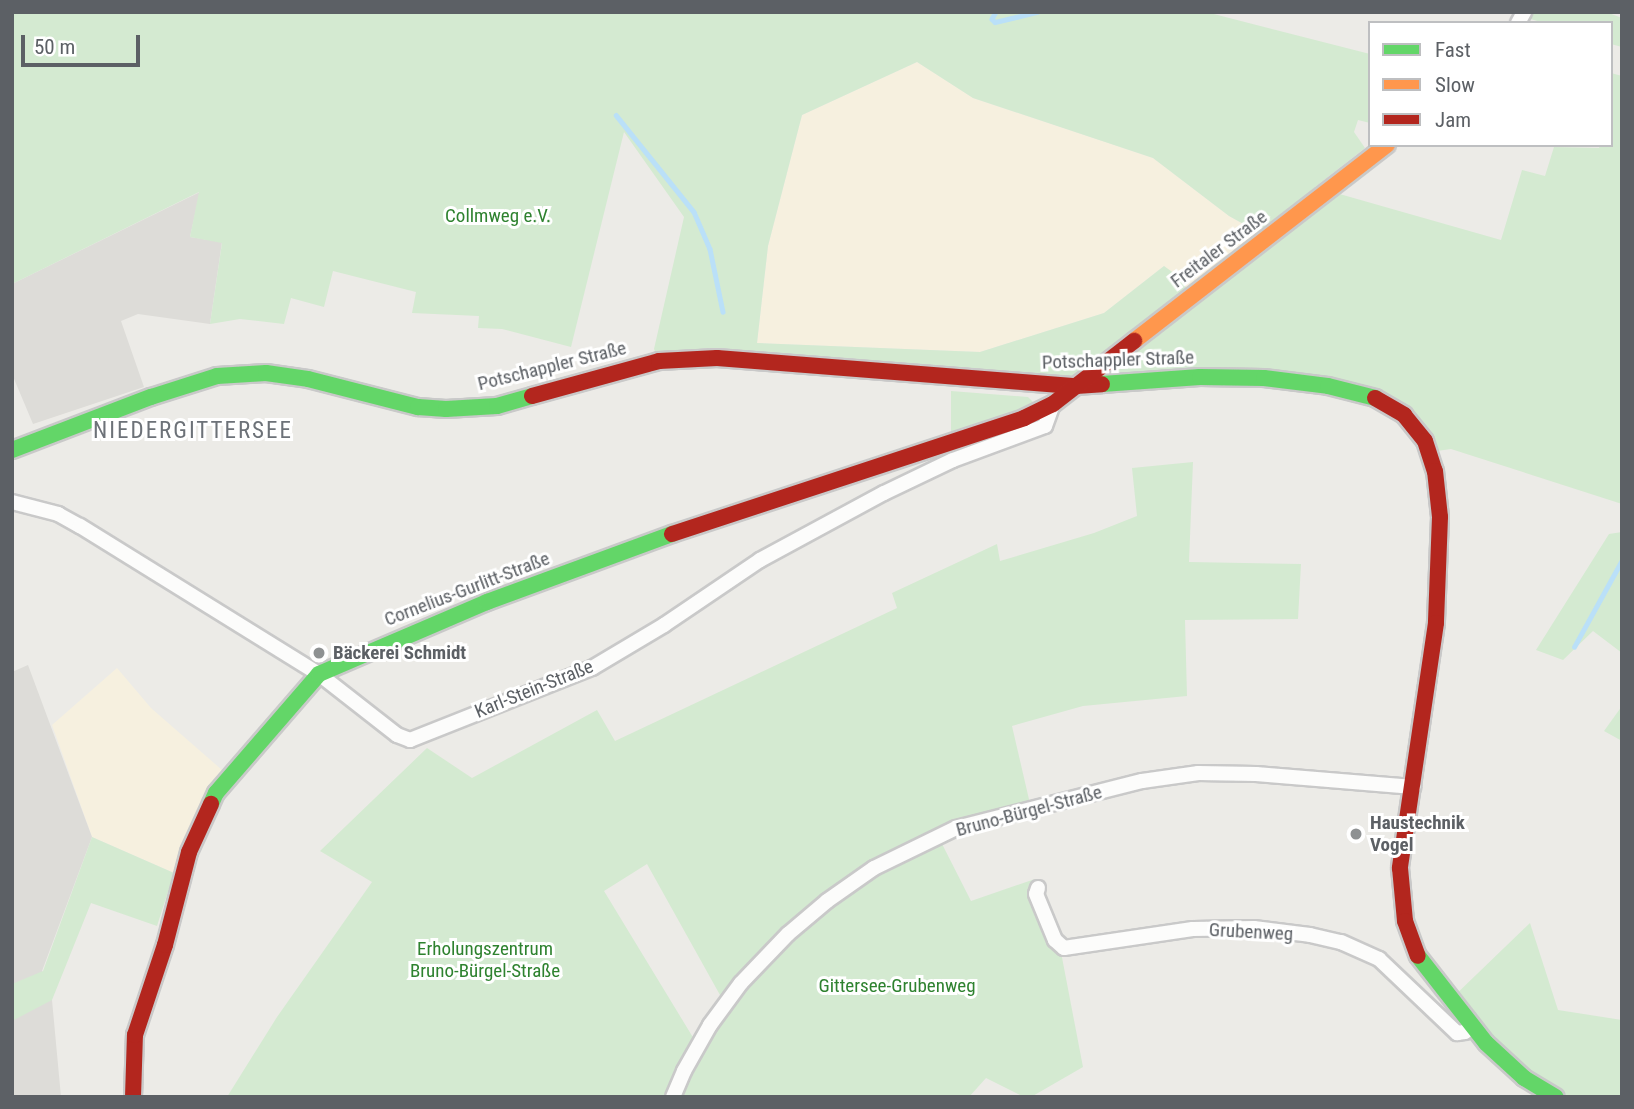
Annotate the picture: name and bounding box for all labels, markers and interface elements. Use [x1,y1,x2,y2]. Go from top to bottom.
scale bar [24,21,144,65]
legend [1368,21,1613,147]
text: 50 m [34,35,75,59]
text: Fast [1435,38,1471,62]
text: Slow [1435,73,1475,97]
text: Jam [1435,108,1471,132]
park label: Collmweg e.V. [445,205,551,227]
street label: Freitaler Straße [1166,205,1272,293]
street label: Potschappler Straße [475,337,629,395]
street label: Potschappler Straße [1042,346,1194,374]
district label: NIEDERGITTERSEE [95,417,291,445]
street label: Cornelius-Gurlitt-Straße [381,547,553,631]
place label: Bäckerei Schmidt [333,642,466,664]
marker: Bäckerei Schmidt [311,645,327,661]
street label: Karl-Stein-Straße [471,655,597,723]
street label: Bruno-Bürgel-Straße [954,781,1104,841]
place label: Haustechnik Vogel [1370,812,1465,856]
marker: Haustechnik Vogel [1348,826,1364,842]
street label: Grubenweg [1208,918,1294,946]
park label: Erholungszentrum Bruno-Bürgel-Straße [410,938,560,982]
park label: Gittersee-Grubenweg [818,975,976,997]

